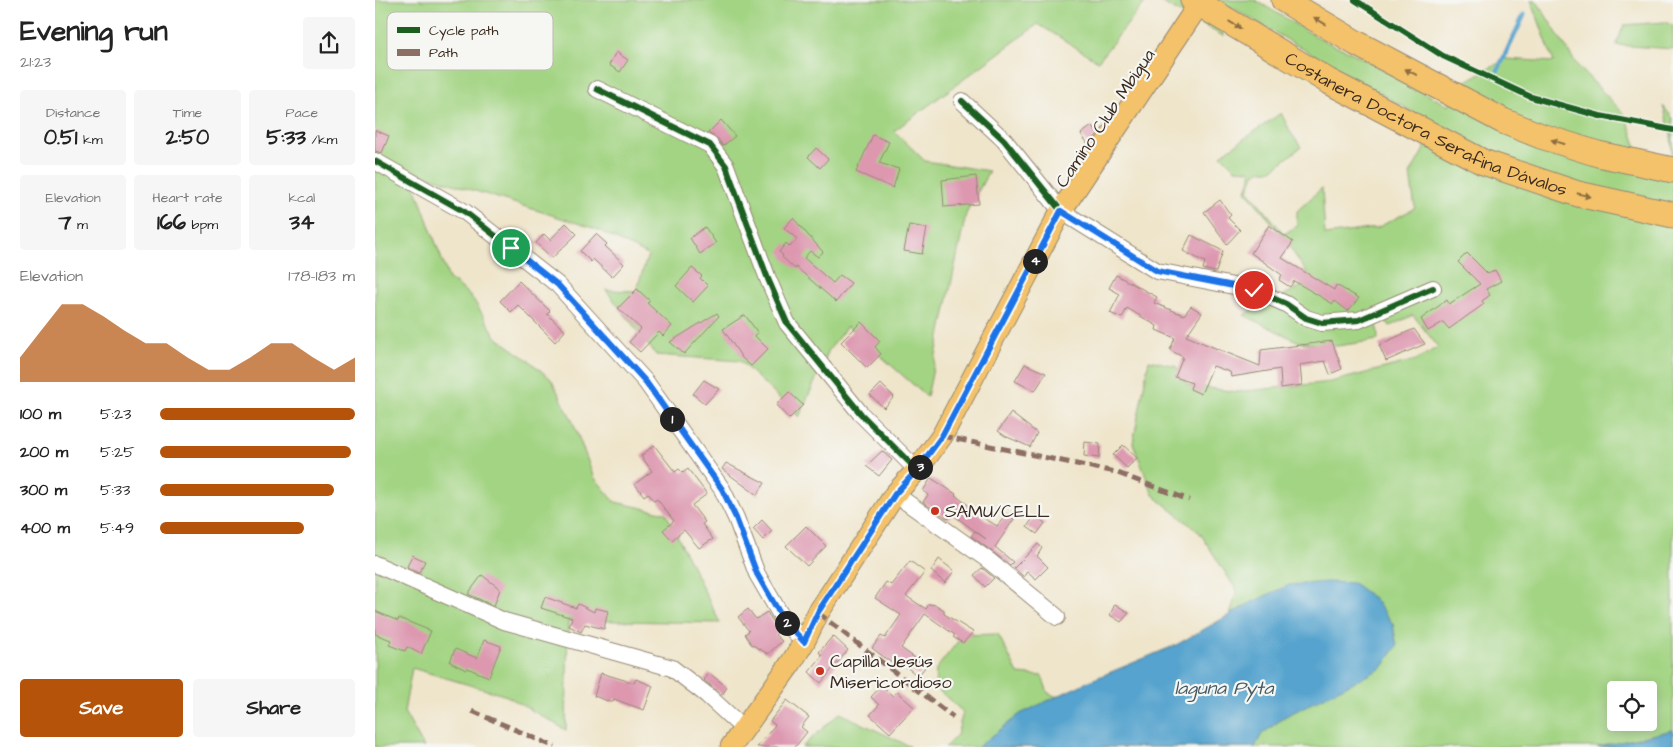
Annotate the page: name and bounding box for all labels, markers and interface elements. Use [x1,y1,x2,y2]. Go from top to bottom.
text: Evening run [20,12,168,51]
legend [387,12,553,70]
button: share [303,17,355,69]
one-way arrow [1314,17,1327,26]
text: Cycle path [429,21,498,41]
one-way arrow [1228,21,1241,30]
text: Path [429,43,458,63]
street label: Camino Club Mbigua [1050,44,1162,193]
street label: Costanera Doctora Serafina Dávalos [1280,46,1570,202]
text: 21:23 [20,51,51,73]
one-way arrow [1404,68,1419,76]
text: Distance [46,103,100,123]
text: Time [173,103,202,123]
text: Pace [286,103,318,123]
text: 0.51 [44,123,77,152]
text: 2:50 [166,123,209,152]
text: 5:33 [266,123,306,152]
text: km [77,130,103,150]
text: /km [306,130,337,150]
one-way arrow [1550,137,1565,145]
text: Elevation [46,188,101,208]
text: Heart rate [152,188,223,208]
text: kcal [288,188,315,208]
one-way arrow [1576,191,1591,199]
text: 7 [58,208,71,237]
text: 166 [157,208,186,237]
text: 34 [289,208,314,237]
text: m [71,215,88,235]
text: bpm [186,215,218,235]
pin [490,227,532,269]
icon: arrive [497,234,525,262]
pin: 4 [1023,248,1047,274]
text: 4 [1031,251,1040,271]
text: Elevation [20,265,83,287]
text: 178–183 m [288,265,355,287]
pin [1233,269,1275,311]
icon: check [1240,276,1268,304]
text: 100 m [20,403,61,425]
text: 5:23 [100,403,131,425]
pin: 1 [659,406,685,432]
text: 1 [672,409,673,429]
text: 200 m [20,441,68,463]
text: 5:25 [100,441,134,463]
pin: 3 [907,454,933,480]
text: 3 [917,457,924,477]
text: 300 m [20,479,67,501]
text: 5:33 [100,479,130,501]
place label: SAMU/CELL [945,499,1050,524]
marker: SAMU/CELL [929,505,941,517]
text: 400 m [20,517,70,539]
text: 5:49 [100,517,134,539]
pin: 2 [775,610,799,636]
text: 2 [783,613,792,633]
place label: Capilla Jesús Misericordioso [830,649,952,695]
marker: Capilla Jesús Misericordioso [814,665,826,677]
water label: laguna Pyta [1175,675,1275,702]
button: Save [20,679,183,737]
button: Share [193,679,355,737]
map controls [1607,681,1657,731]
button: locate [1607,681,1657,731]

